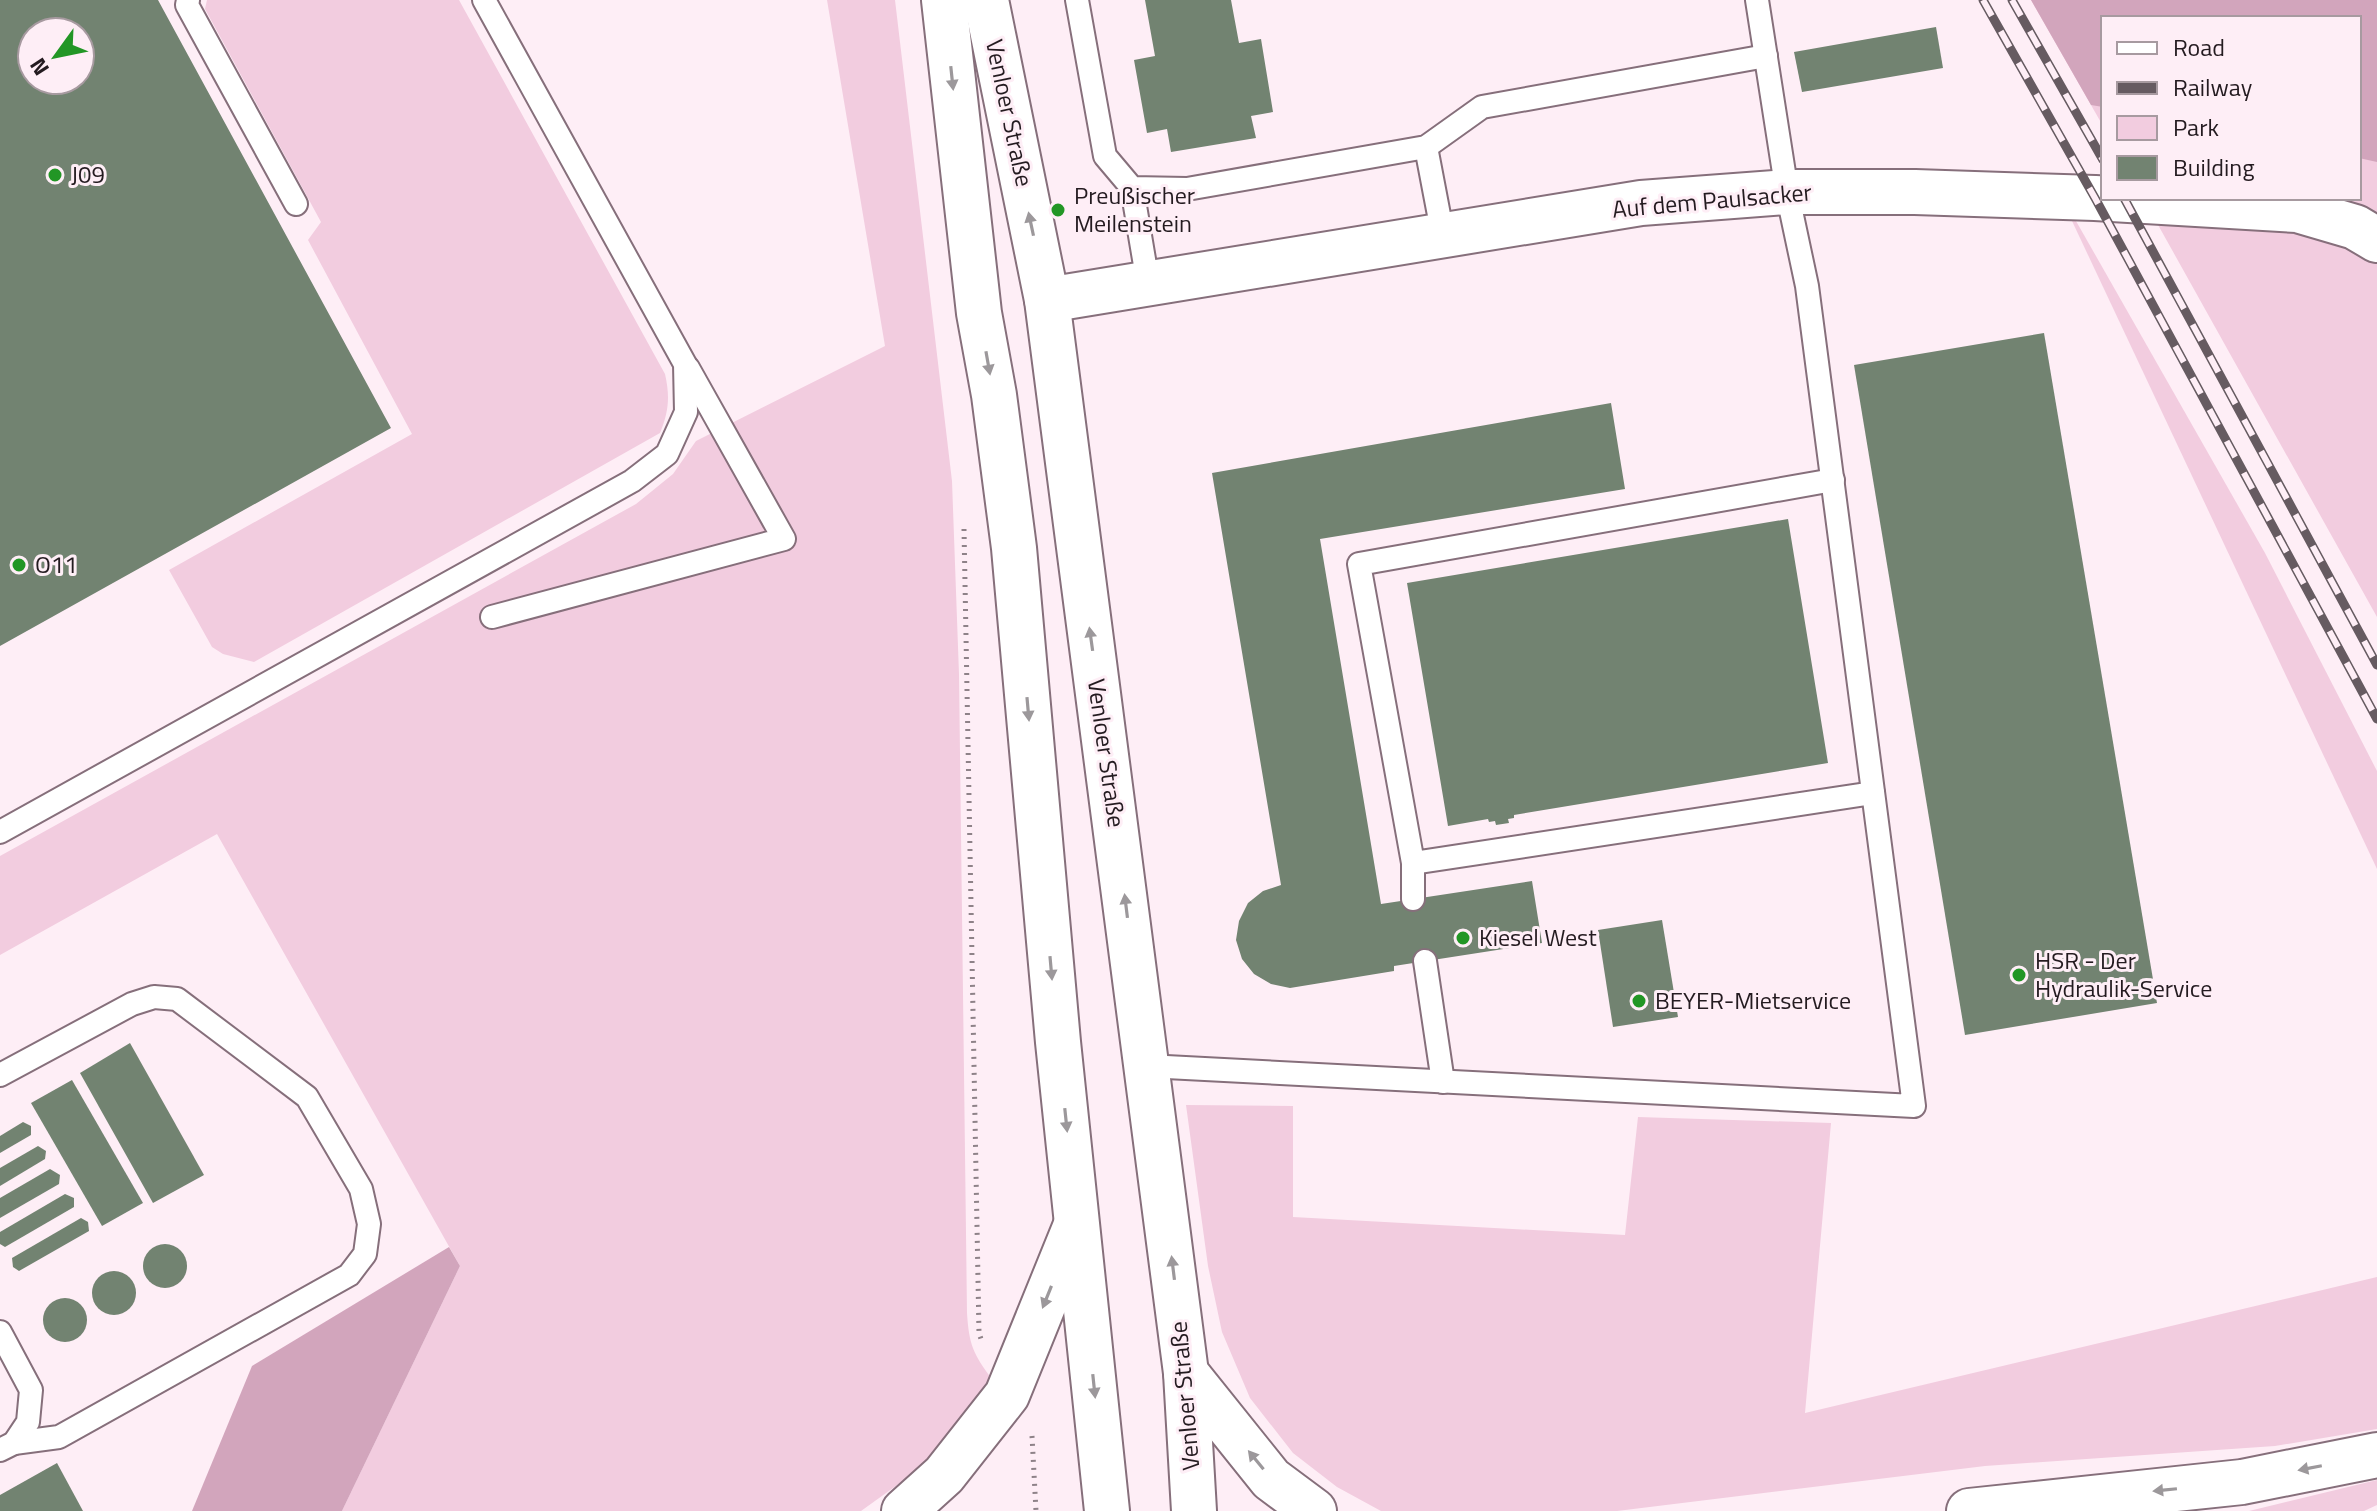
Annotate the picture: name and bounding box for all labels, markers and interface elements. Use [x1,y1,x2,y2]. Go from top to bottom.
north arrow [16,16,96,96]
legend [2101,16,2361,200]
text: Road [2173,29,2225,65]
street label: Venloer Straße [977,36,1043,190]
text: N [21,51,58,83]
one-way arrow [946,65,959,90]
text: Railway [2173,69,2253,105]
text: Park [2173,109,2219,145]
text: Building [2173,149,2255,185]
place label: J09 [71,156,105,192]
marker: J09 [46,166,64,184]
street label: Auf dem Paulsacker [1611,173,1813,227]
place label: Preußischer Meilenstein [1074,177,1195,241]
marker: Preußischer Meilenstein [1049,201,1067,219]
one-way arrow [1025,211,1037,236]
one-way arrow [982,351,994,376]
place label: O11 [35,546,78,582]
marker: O11 [10,556,28,574]
one-way arrow [1084,626,1097,651]
street label: Venloer Straße [1079,676,1135,829]
one-way arrow [1022,697,1035,722]
one-way arrow [1119,893,1132,918]
place label: Kiesel West [1479,919,1597,955]
marker: Kiesel West [1454,929,1472,947]
place label: HSR - Der Hydraulik-Service [2035,942,2212,1006]
one-way arrow [1045,956,1058,981]
marker: HSR - Der Hydraulik-Service [2010,966,2028,984]
place label: BEYER-Mietservice [1655,982,1851,1018]
marker: BEYER-Mietservice [1630,992,1648,1010]
one-way arrow [1059,1108,1072,1133]
one-way arrow [1166,1255,1179,1280]
one-way arrow [1040,1285,1053,1309]
street label: Venloer Straße [1160,1320,1208,1472]
one-way arrow [1088,1374,1101,1399]
one-way arrow [1248,1450,1265,1470]
one-way arrow [2297,1463,2322,1475]
one-way arrow [2152,1483,2177,1496]

